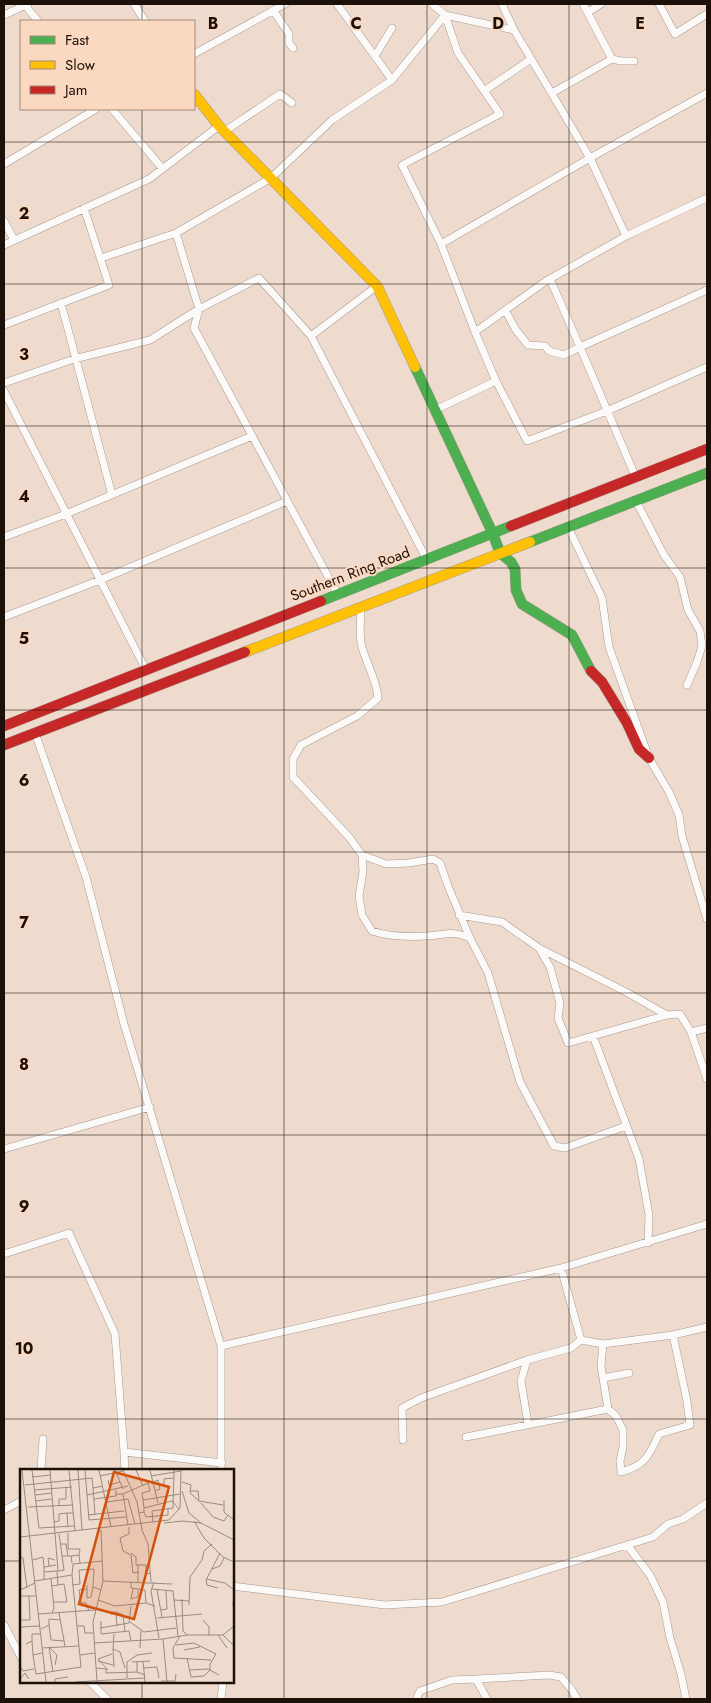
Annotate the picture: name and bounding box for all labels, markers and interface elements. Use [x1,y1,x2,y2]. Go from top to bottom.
text: B [208,12,218,35]
text: C [350,12,362,35]
text: D [492,12,504,35]
text: E [635,12,645,35]
legend [20,20,195,110]
text: Fast [65,29,89,51]
text: Slow [65,54,96,76]
text: Jam [63,79,88,101]
text: 2 [19,202,29,225]
text: 3 [19,343,29,366]
text: 4 [18,485,30,508]
street label: Southern Ring Road [287,541,413,607]
text: 5 [19,627,29,650]
text: 6 [19,769,29,792]
text: 7 [19,911,29,934]
text: 8 [19,1053,29,1076]
text: 9 [19,1195,29,1218]
text: 10 [15,1337,33,1360]
inset map [20,1469,234,1683]

